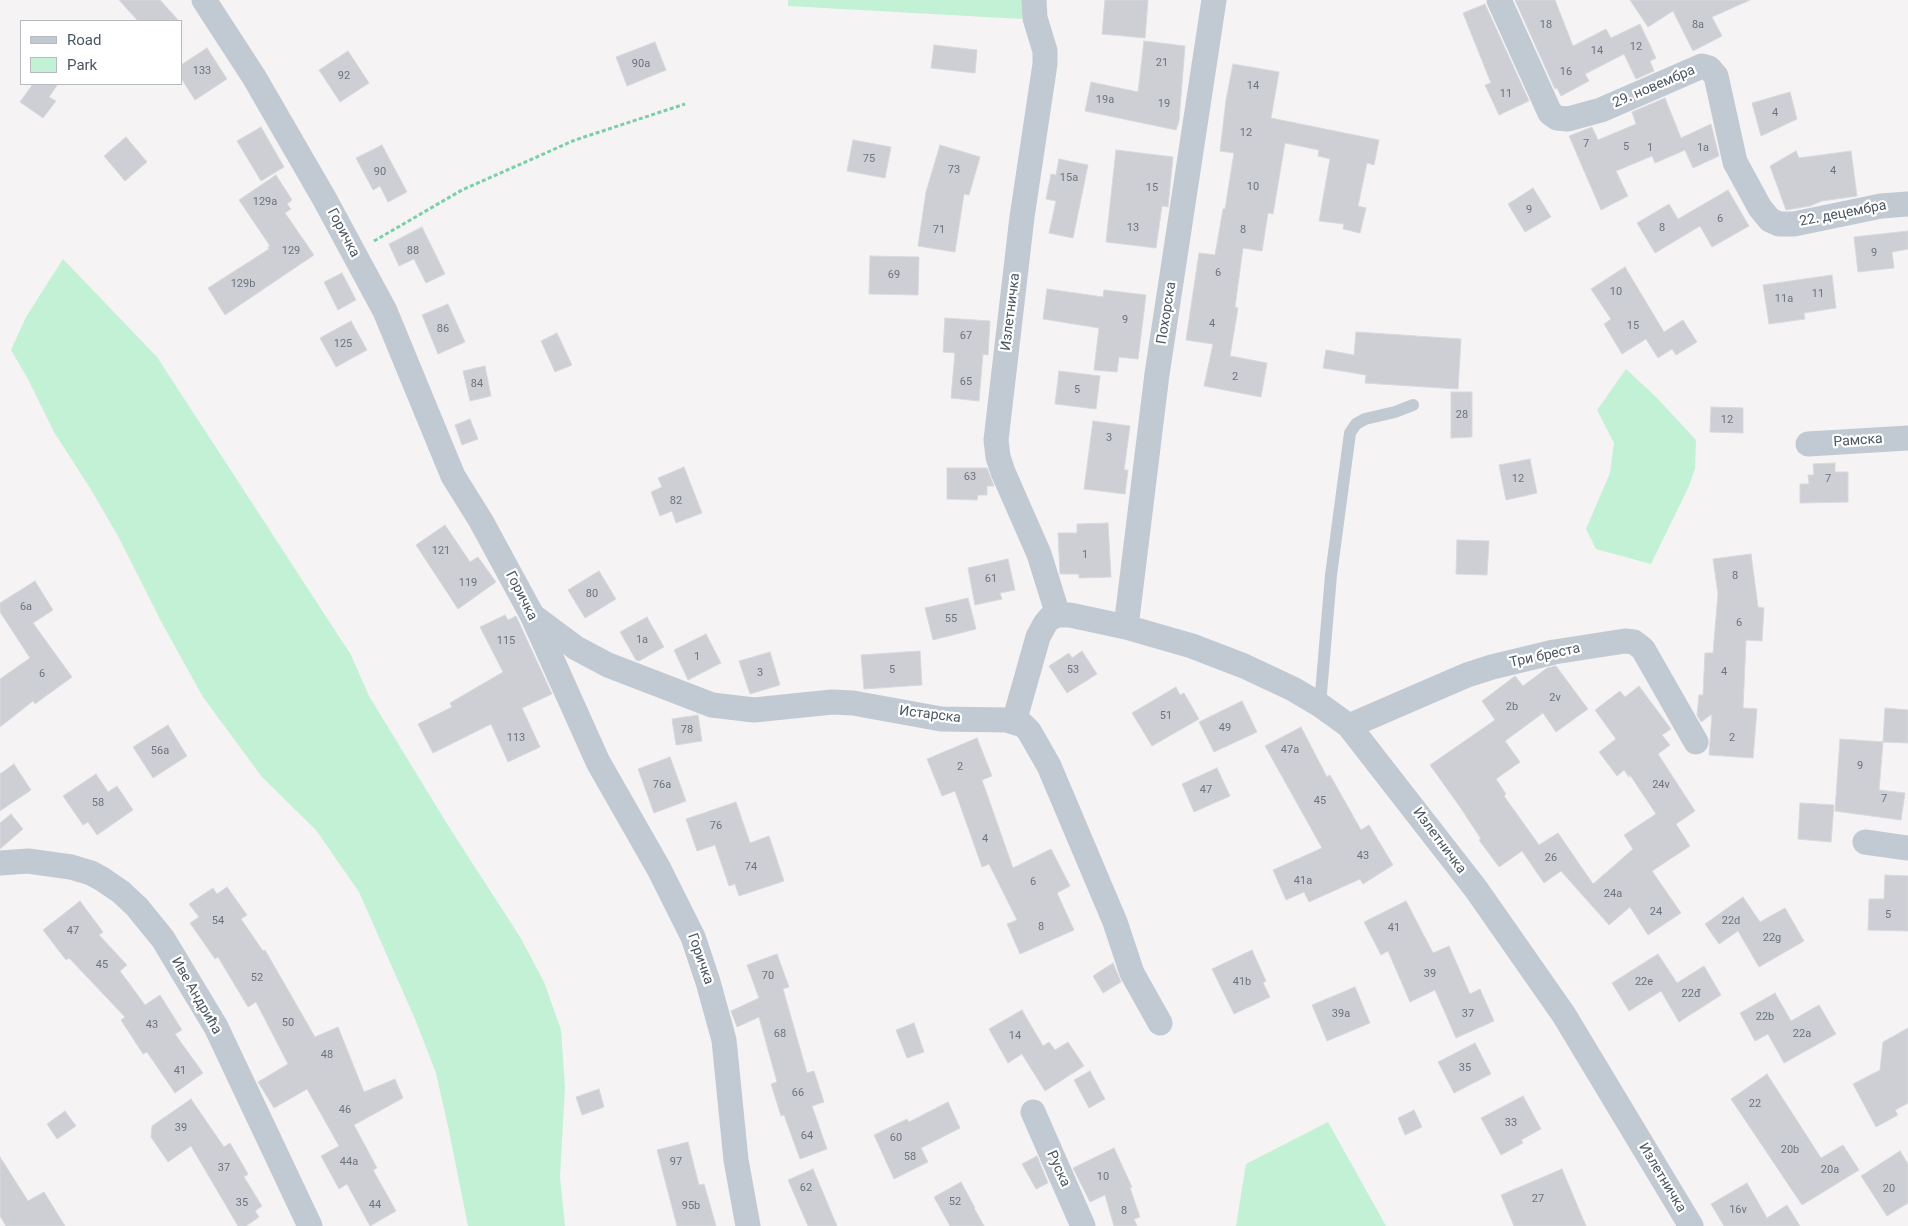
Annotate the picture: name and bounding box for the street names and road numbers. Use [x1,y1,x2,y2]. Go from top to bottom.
street label: 29. новембра [1610,62,1698,112]
street label: 22. децембра [1798,197,1888,231]
street label: Горичка [323,206,363,260]
street label: Излетничка [998,272,1024,352]
street label: Похорска [1154,281,1180,345]
street label: Рамска [1833,431,1883,451]
street label: Горичка [501,568,541,624]
street label: Три бреста [1508,640,1582,672]
street label: Истарска [898,703,962,727]
street label: Излетничка [1409,805,1469,877]
street label: Горичка [683,931,717,987]
street label: Иве Андрића [167,955,225,1037]
street label: Излетничка [1635,1140,1689,1216]
street label: Руска [1043,1148,1073,1190]

